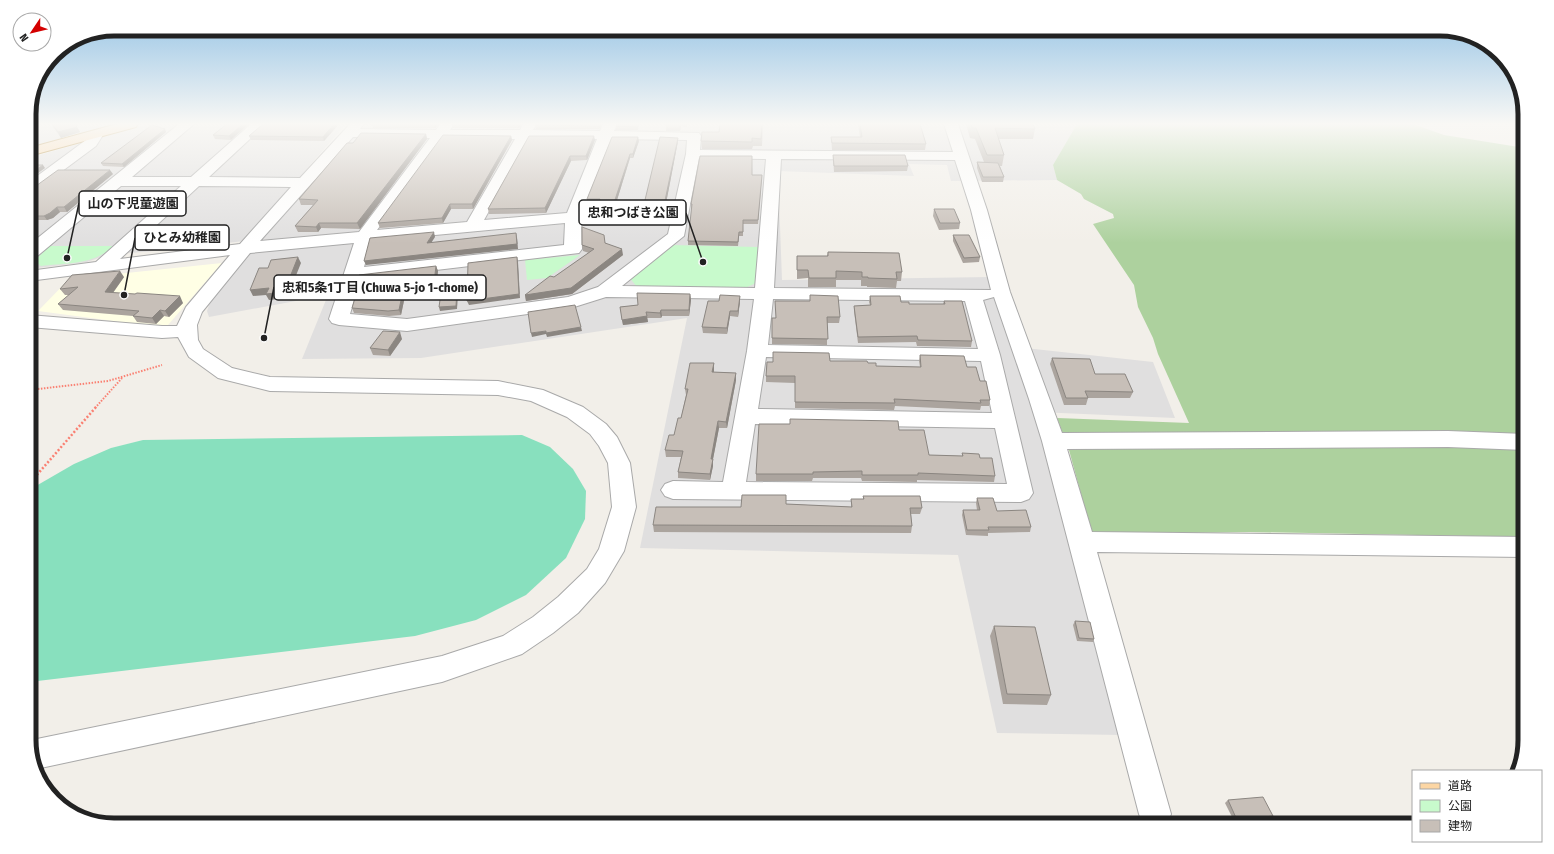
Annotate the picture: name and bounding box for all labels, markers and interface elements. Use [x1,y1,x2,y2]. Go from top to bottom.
north arrow [12,12,52,52]
text: N [17,31,31,44]
callout: 山の下児童遊園 [79,191,186,216]
text: 山の下児童遊園 [87,196,179,211]
callout: 忠和つばき公園 [579,200,686,225]
text: 忠和つばき公園 [587,205,679,220]
callout: ひとみ幼稚園 [135,225,229,250]
text: ひとみ幼稚園 [143,230,221,245]
callout: 忠和5条1丁目 (Chuwa 5-jo 1-chome) [274,275,486,300]
text: 忠和5条1丁目 (Chuwa 5-jo 1-chome) [282,280,478,295]
legend [1412,770,1542,842]
text: 道路 [1448,779,1472,793]
text: 公園 [1448,799,1472,813]
text: 建物 [1448,819,1472,833]

